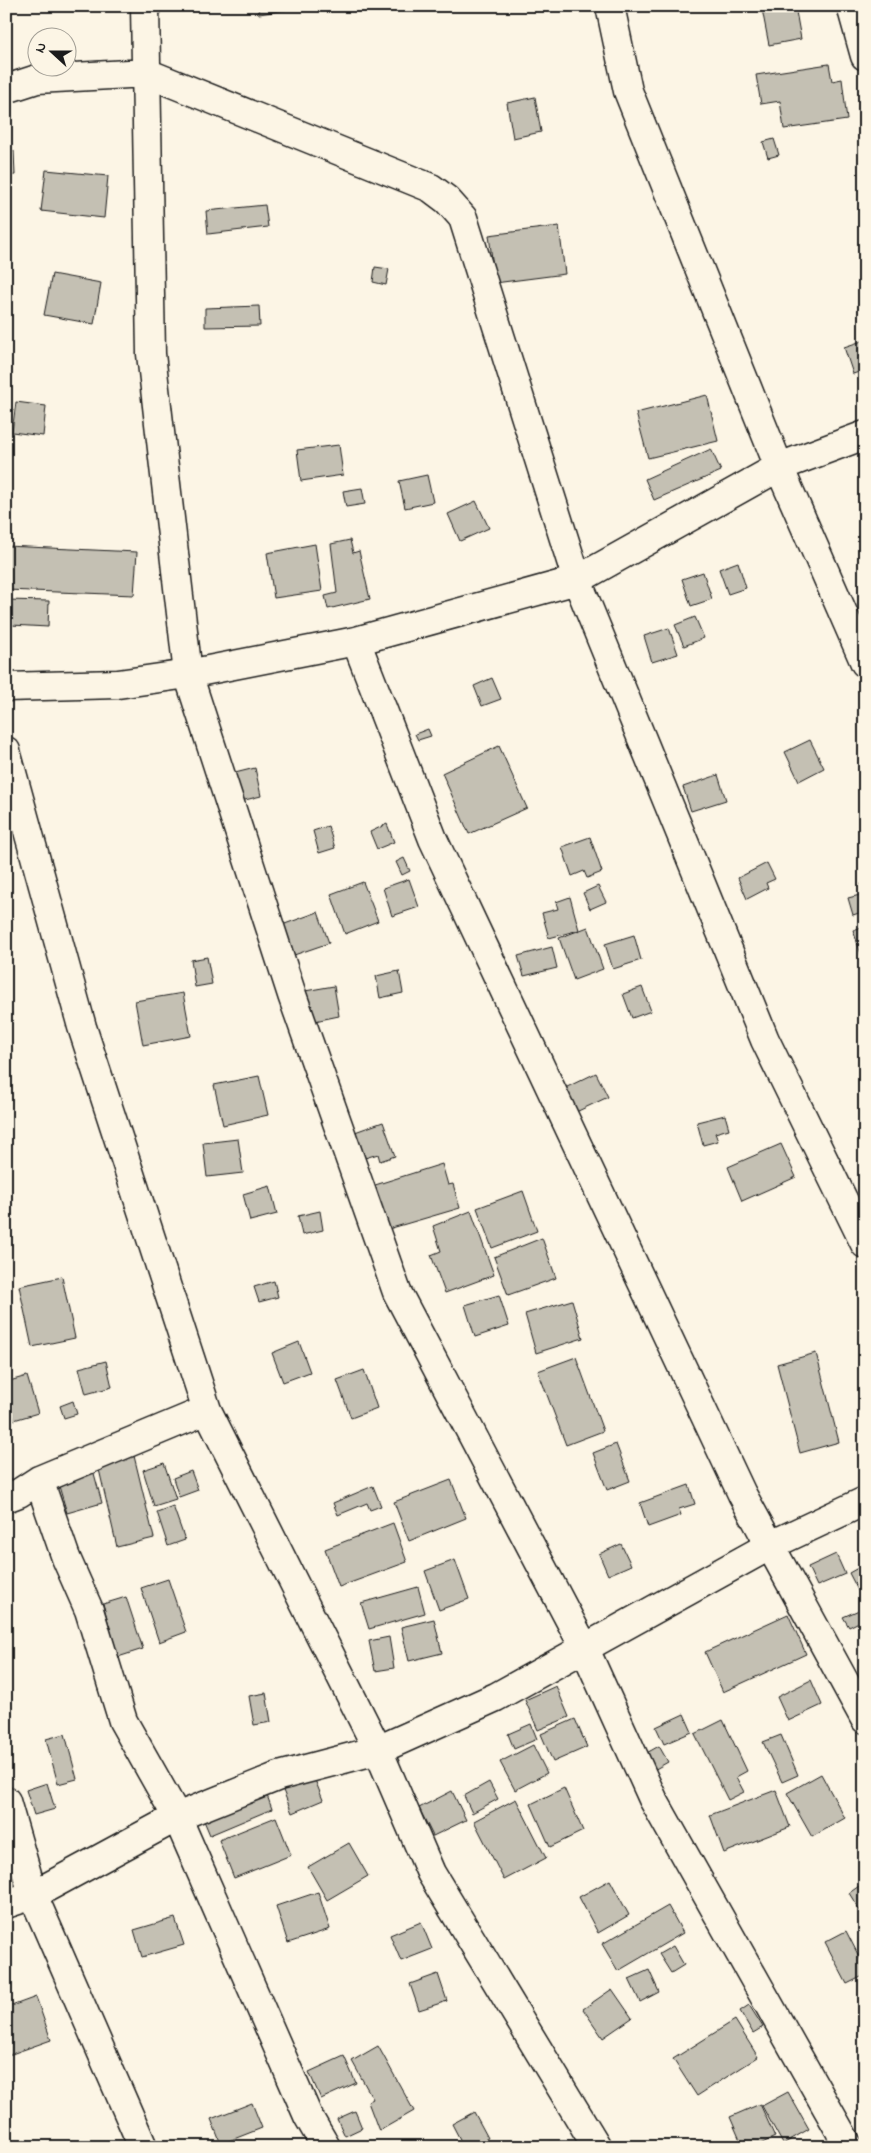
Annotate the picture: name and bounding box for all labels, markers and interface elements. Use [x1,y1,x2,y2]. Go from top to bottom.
north arrow [28,28,78,78]
text: N [30,40,53,56]

